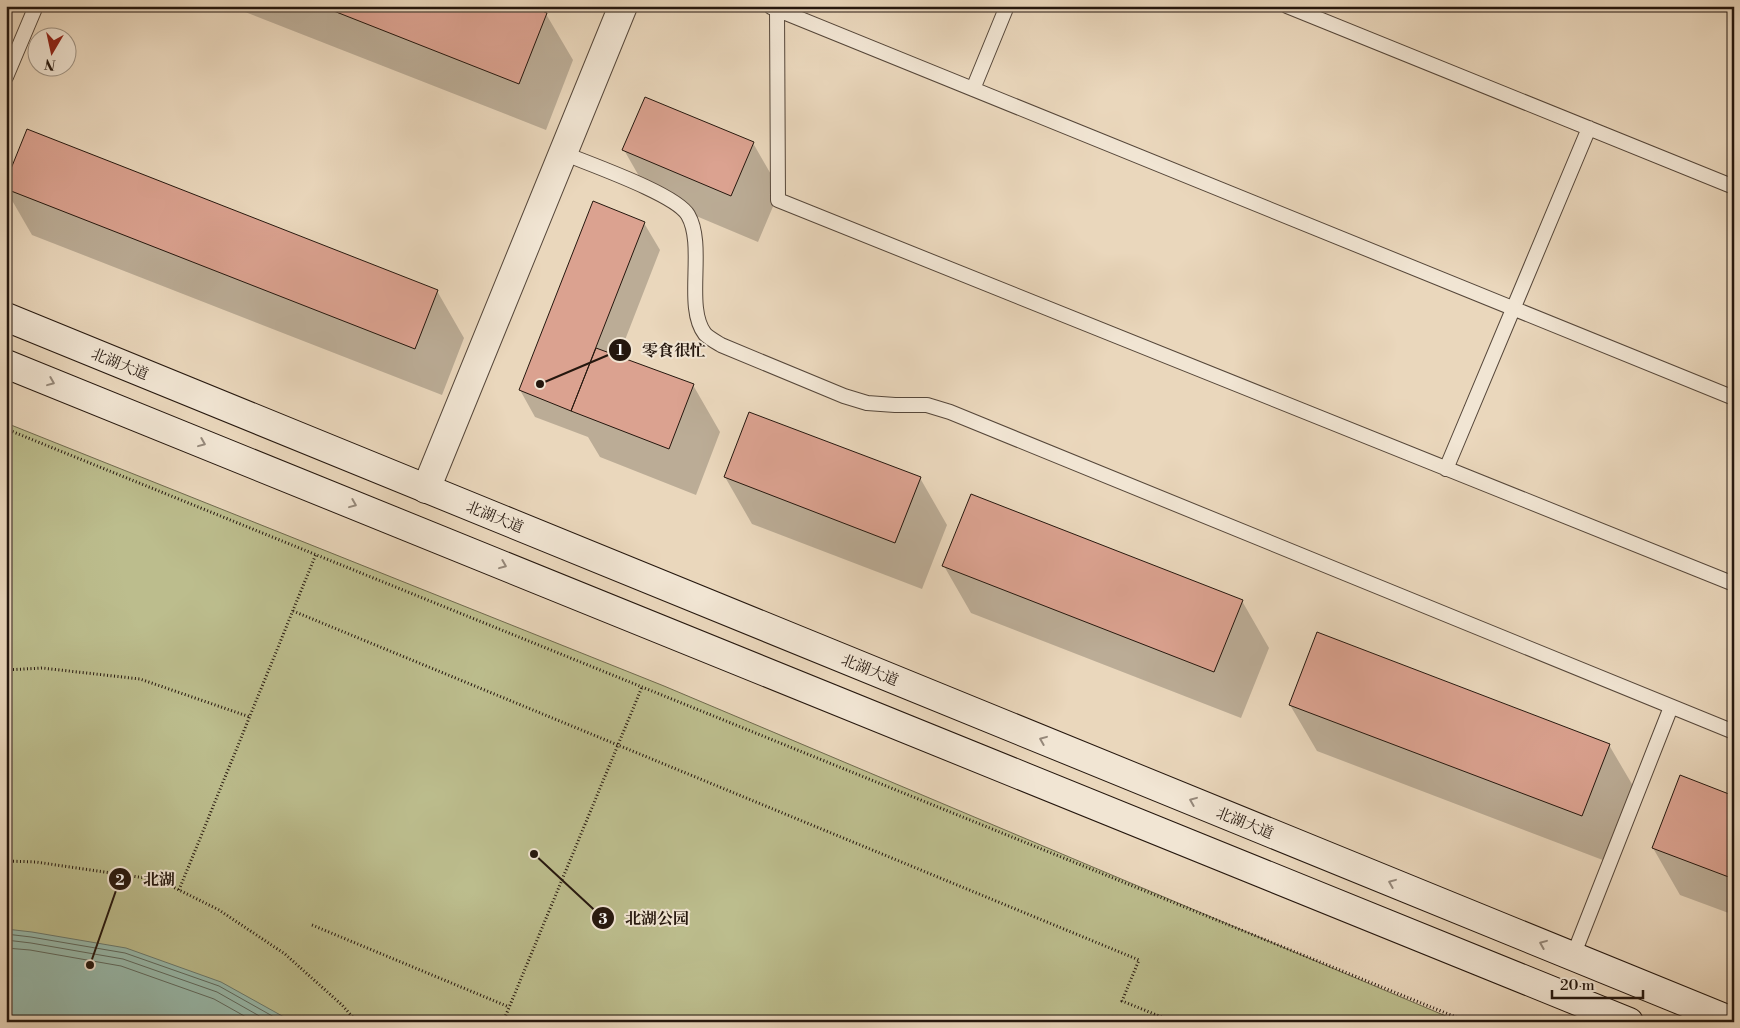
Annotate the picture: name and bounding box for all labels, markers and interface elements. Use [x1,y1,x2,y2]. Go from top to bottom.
north arrow [28,28,78,78]
text: N [43,54,57,74]
callout: 零食很忙 [607,335,716,366]
text: 1 [616,341,624,360]
text: 零食很忙 [642,341,706,361]
street label: 北湖大道 [88,344,151,385]
one-way arrow [47,376,55,386]
one-way arrow [197,437,206,447]
street label: 北湖大道 [463,497,526,538]
one-way arrow [348,499,356,509]
one-way arrow [498,559,507,570]
street label: 北湖大道 [838,650,901,691]
one-way arrow [1039,736,1047,746]
one-way arrow [1189,797,1198,808]
street label: 北湖大道 [1213,803,1276,844]
callout: 北湖 [108,864,185,895]
text: 北湖 [143,870,175,890]
text: 2 [115,871,125,890]
one-way arrow [1388,878,1397,889]
callout: 北湖公园 [590,903,699,934]
text: 北湖公园 [625,909,689,929]
text: 3 [598,910,608,929]
one-way arrow [1539,940,1548,950]
scale bar [1552,968,1644,1000]
text: 20 m [1560,976,1595,995]

